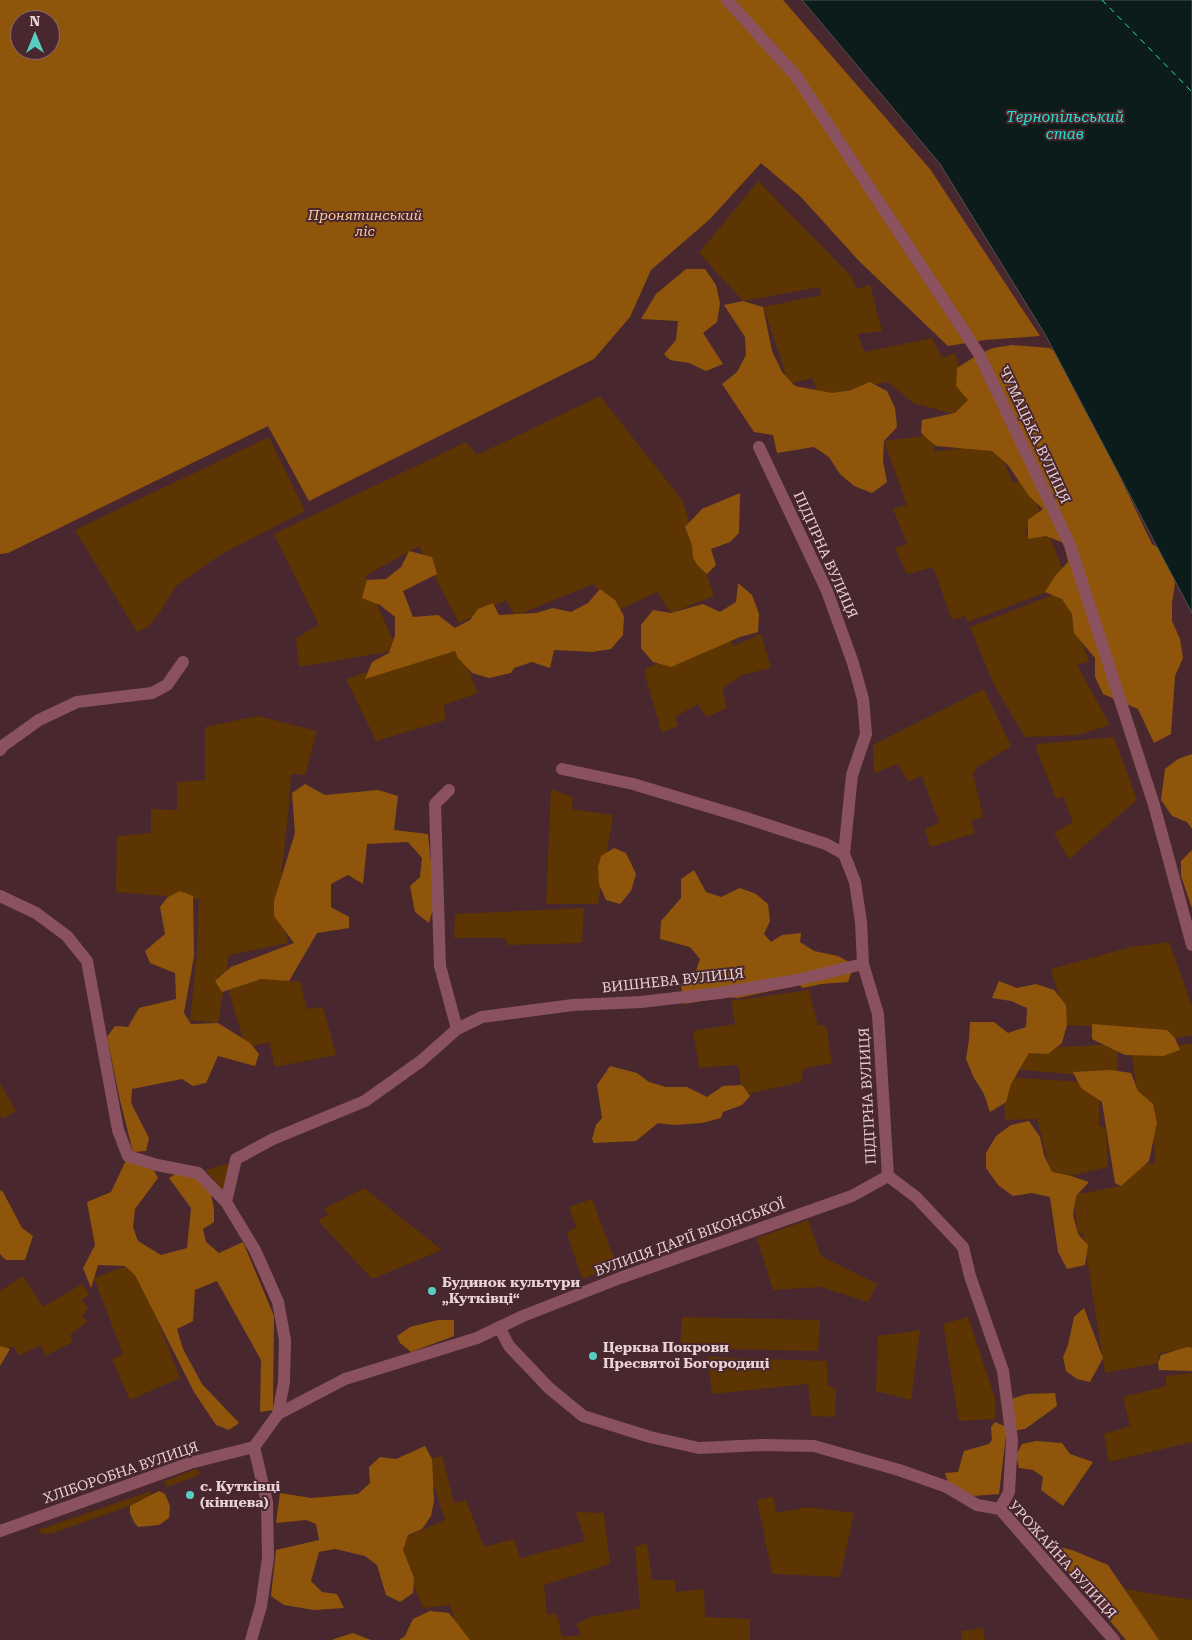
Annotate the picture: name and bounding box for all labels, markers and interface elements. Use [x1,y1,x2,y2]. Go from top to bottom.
north arrow [10,10,60,60]
text: N [30,13,40,29]
water label: Тернопільський став [1006,109,1124,144]
park label: Пронятинський ліс [308,208,422,240]
street label: ЧУМАЦЬКА ВУЛИЦЯ [995,364,1073,506]
street label: ПІДГІРНА ВУЛИЦЯ [789,489,861,621]
street label: ВИШНЕВА ВУЛИЦЯ [601,965,745,997]
street label: ПІДГІРНА ВУЛИЦЯ [856,1027,880,1165]
street label: ВУЛИЦЯ ДАРІЇ ВІКОНСЬКОЇ [592,1196,788,1280]
place label: Будинок культури „Кутківці“ [442,1275,580,1308]
marker: Будинок культури „Кутківці“ [426,1285,438,1297]
place label: Церква Покрови Пресвятої Богородиці [603,1340,769,1372]
marker: Церква Покрови Пресвятої Богородиці [587,1350,599,1362]
street label: ХЛІБОРОБНА ВУЛИЦЯ [41,1438,201,1508]
place label: с. Кутківці (кінцева) [200,1479,280,1511]
marker: с. Кутківці (кінцева) [184,1489,196,1501]
street label: УРОЖАЙНА ВУЛИЦЯ [1005,1498,1119,1622]

